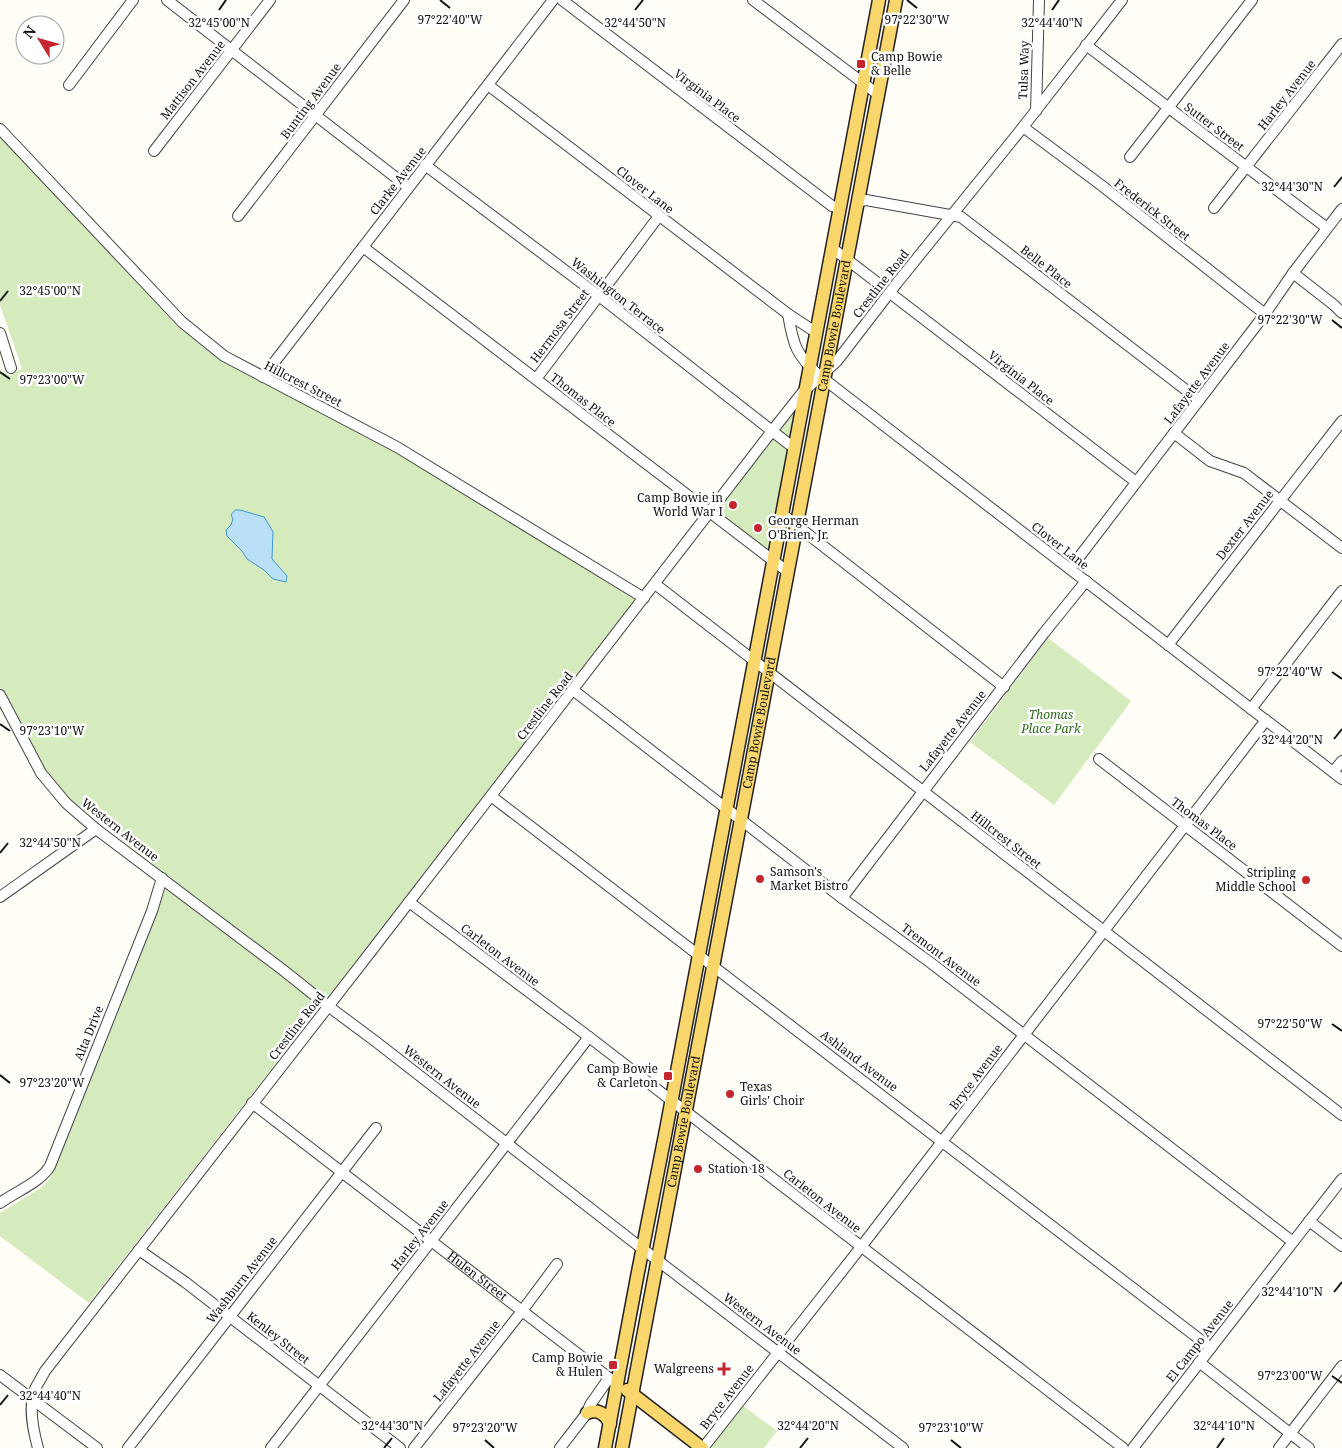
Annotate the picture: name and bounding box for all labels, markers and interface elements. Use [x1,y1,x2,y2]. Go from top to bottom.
text: 97°22'40"W [417,11,483,28]
text: 97°22'30"W [884,11,950,28]
text: 32°45'00"N [188,14,250,31]
text: 32°44'50"N [604,14,666,31]
text: 32°44'40"N [1021,14,1083,31]
north arrow [15,15,65,65]
text: N [18,22,40,42]
street label: Mattison Avenue [156,36,229,123]
street label: Tulsa Way [1014,40,1033,100]
place label: Camp Bowie & Belle [871,48,942,79]
street label: Harley Avenue [1254,56,1319,133]
marker: Camp Bowie & Belle [855,58,867,70]
street label: Bunting Avenue [276,59,345,142]
street label: Virginia Place [670,65,744,126]
street label: Sutter Street [1181,98,1248,155]
street label: Clarke Avenue [365,143,430,219]
street label: Clover Lane [613,162,678,217]
street label: Frederick Street [1111,175,1194,245]
text: 32°44'30"N [1261,178,1323,195]
street label: Belle Place [1017,241,1076,292]
street label: Crestline Road [848,245,913,322]
street label: Washington Terrace [568,254,669,338]
street label: Camp Bowie Boulevard [813,258,855,393]
text: 32°45'00"N [19,282,81,299]
street label: Hermosa Street [526,285,593,366]
text: 97°22'30"W [1257,311,1323,328]
street label: Lafayette Avenue [1160,338,1233,427]
street label: Virginia Place [985,346,1058,409]
street label: Hillcrest Street [262,357,345,410]
street label: Thomas Place [547,369,620,430]
text: 97°23'00"W [19,371,85,388]
street label: Dexter Avenue [1212,486,1277,563]
place label: Camp Bowie in World War I [637,489,723,520]
marker: Camp Bowie in World War I [727,499,739,511]
place label: George Herman O'Brien, Jr. [768,512,859,543]
street label: Clover Lane [1028,518,1093,573]
marker: George Herman O'Brien, Jr. [752,522,764,534]
street label: Camp Bowie Boulevard [738,655,780,790]
text: 97°22'40"W [1257,663,1323,680]
street label: Crestline Road [512,667,577,744]
street label: Lafayette Avenue [915,686,990,775]
park label: Thomas Place Park [1020,706,1082,737]
text: 97°23'10"W [19,722,85,739]
text: 32°44'20"N [1261,731,1323,748]
street label: Thomas Place [1168,793,1241,854]
street label: Western Avenue [78,794,162,865]
street label: Hillcrest Street [968,807,1045,872]
text: 32°44'50"N [19,834,81,851]
place label: Samson's Market Bistro [770,863,848,894]
place label: Stripling Middle School [1215,864,1297,895]
marker: Samson's Market Bistro [754,873,766,885]
marker: Stripling Middle School [1300,874,1312,886]
street label: Carleton Avenue [457,919,543,990]
street label: Tremont Avenue [898,919,985,990]
street label: Crestline Road [264,987,329,1064]
street label: Alta Drive [70,1003,107,1063]
text: 97°22'50"W [1257,1015,1323,1032]
street label: Ashland Avenue [817,1026,902,1095]
street label: Bryce Avenue [945,1040,1006,1113]
street label: Western Avenue [400,1041,484,1112]
street label: Camp Bowie Boulevard [662,1054,704,1189]
place label: Camp Bowie & Carleton [587,1060,658,1091]
marker: Camp Bowie & Carleton [662,1070,674,1082]
text: 97°23'20"W [19,1074,85,1091]
place label: Texas Girls' Choir [740,1078,805,1109]
marker: Texas Girls' Choir [724,1088,736,1100]
place label: Station 18 [708,1160,765,1177]
marker: Station 18 [692,1163,704,1175]
street label: Carleton Avenue [780,1165,865,1236]
street label: Harley Avenue [387,1196,452,1273]
street label: Washburn Avenue [202,1233,281,1327]
street label: Hulen Street [444,1247,511,1304]
text: 32°44'10"N [1261,1283,1323,1300]
street label: Western Avenue [720,1289,805,1359]
street label: El Campo Avenue [1162,1296,1237,1385]
street label: Kenley Street [243,1308,313,1368]
street label: Lafayette Avenue [429,1316,504,1405]
place label: Camp Bowie & Hulen [532,1349,603,1380]
marker: Camp Bowie & Hulen [607,1359,619,1371]
place label: Walgreens [654,1360,714,1377]
street label: Bryce Avenue [696,1360,758,1433]
marker: Walgreens [718,1363,730,1375]
text: 97°23'00"W [1257,1367,1323,1384]
text: 32°44'40"N [19,1387,81,1404]
text: 32°44'30"N [361,1417,423,1434]
text: 32°44'20"N [777,1417,839,1434]
text: 32°44'10"N [1193,1417,1255,1434]
text: 97°23'20"W [452,1419,518,1436]
text: 97°23'10"W [918,1419,984,1436]

